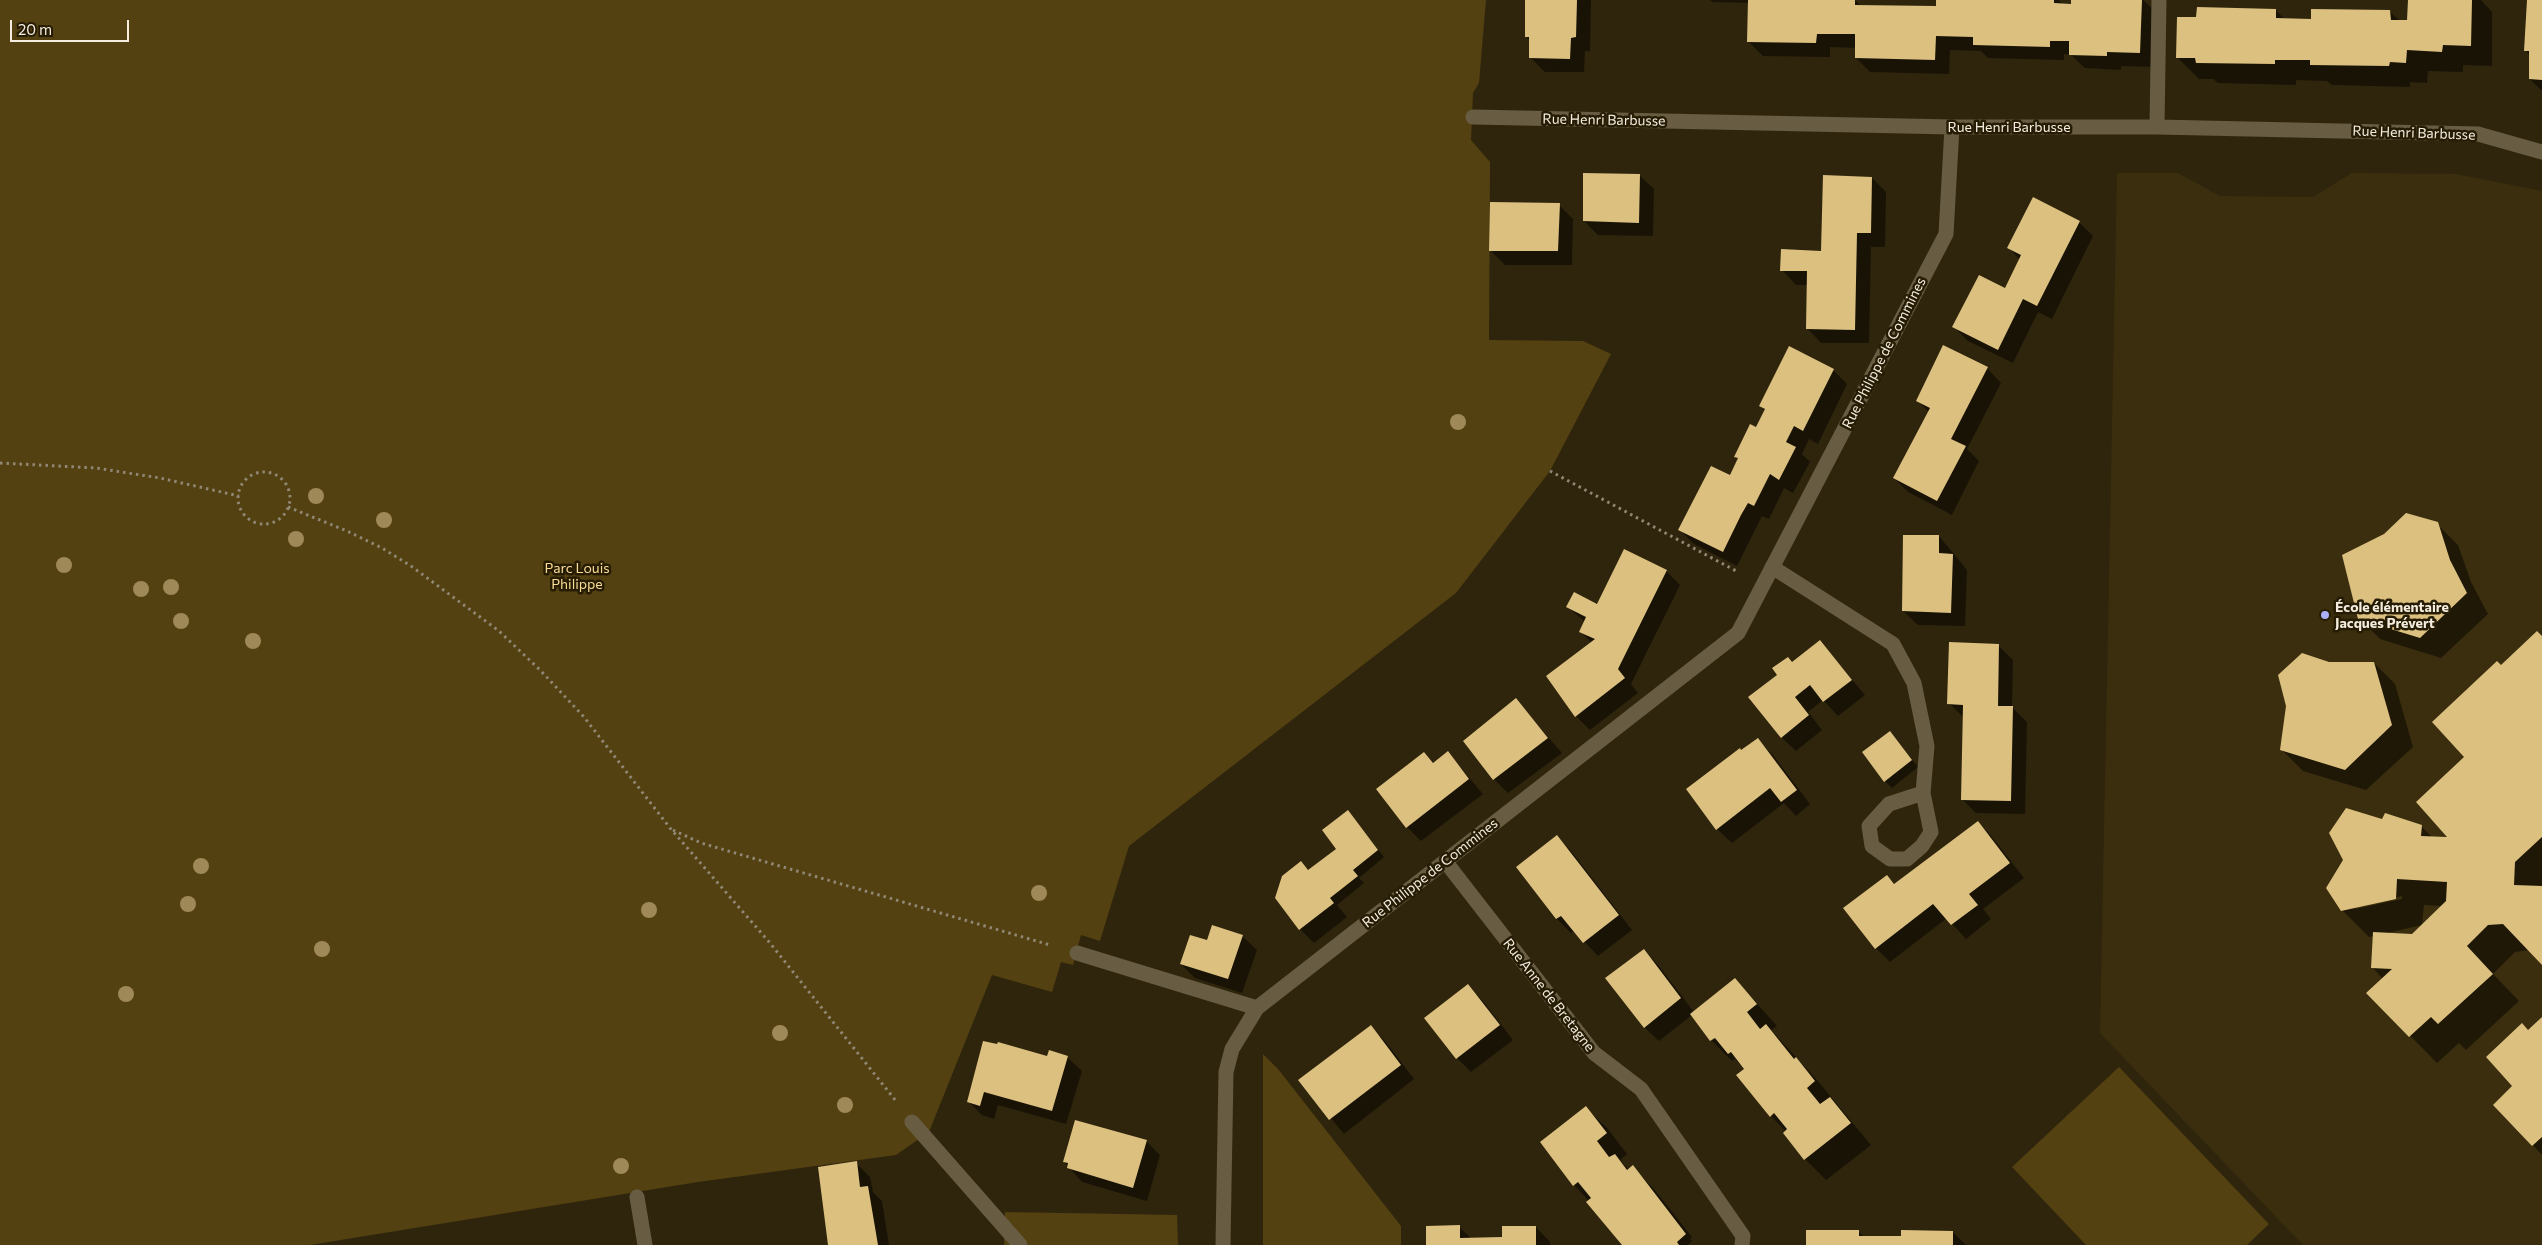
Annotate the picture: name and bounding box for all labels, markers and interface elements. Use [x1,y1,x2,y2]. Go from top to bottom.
scale bar [12,10,131,42]
text: 20 m [18,20,52,38]
street label: Rue Henri Barbusse [1542,111,1666,129]
street label: Rue Henri Barbusse [1947,119,2071,135]
street label: Rue Henri Barbusse [2352,122,2476,144]
street label: Rue Philippe de Commines [1839,275,1929,431]
park label: Parc Louis Philippe [544,560,610,592]
place label: École élémentaire Jacques Prévert [2335,599,2449,632]
marker: École élémentaire Jacques Prévert [2319,609,2331,621]
street label: Rue Philippe de Commines [1359,815,1501,931]
street label: Rue Anne de Bretagne [1500,935,1598,1055]

